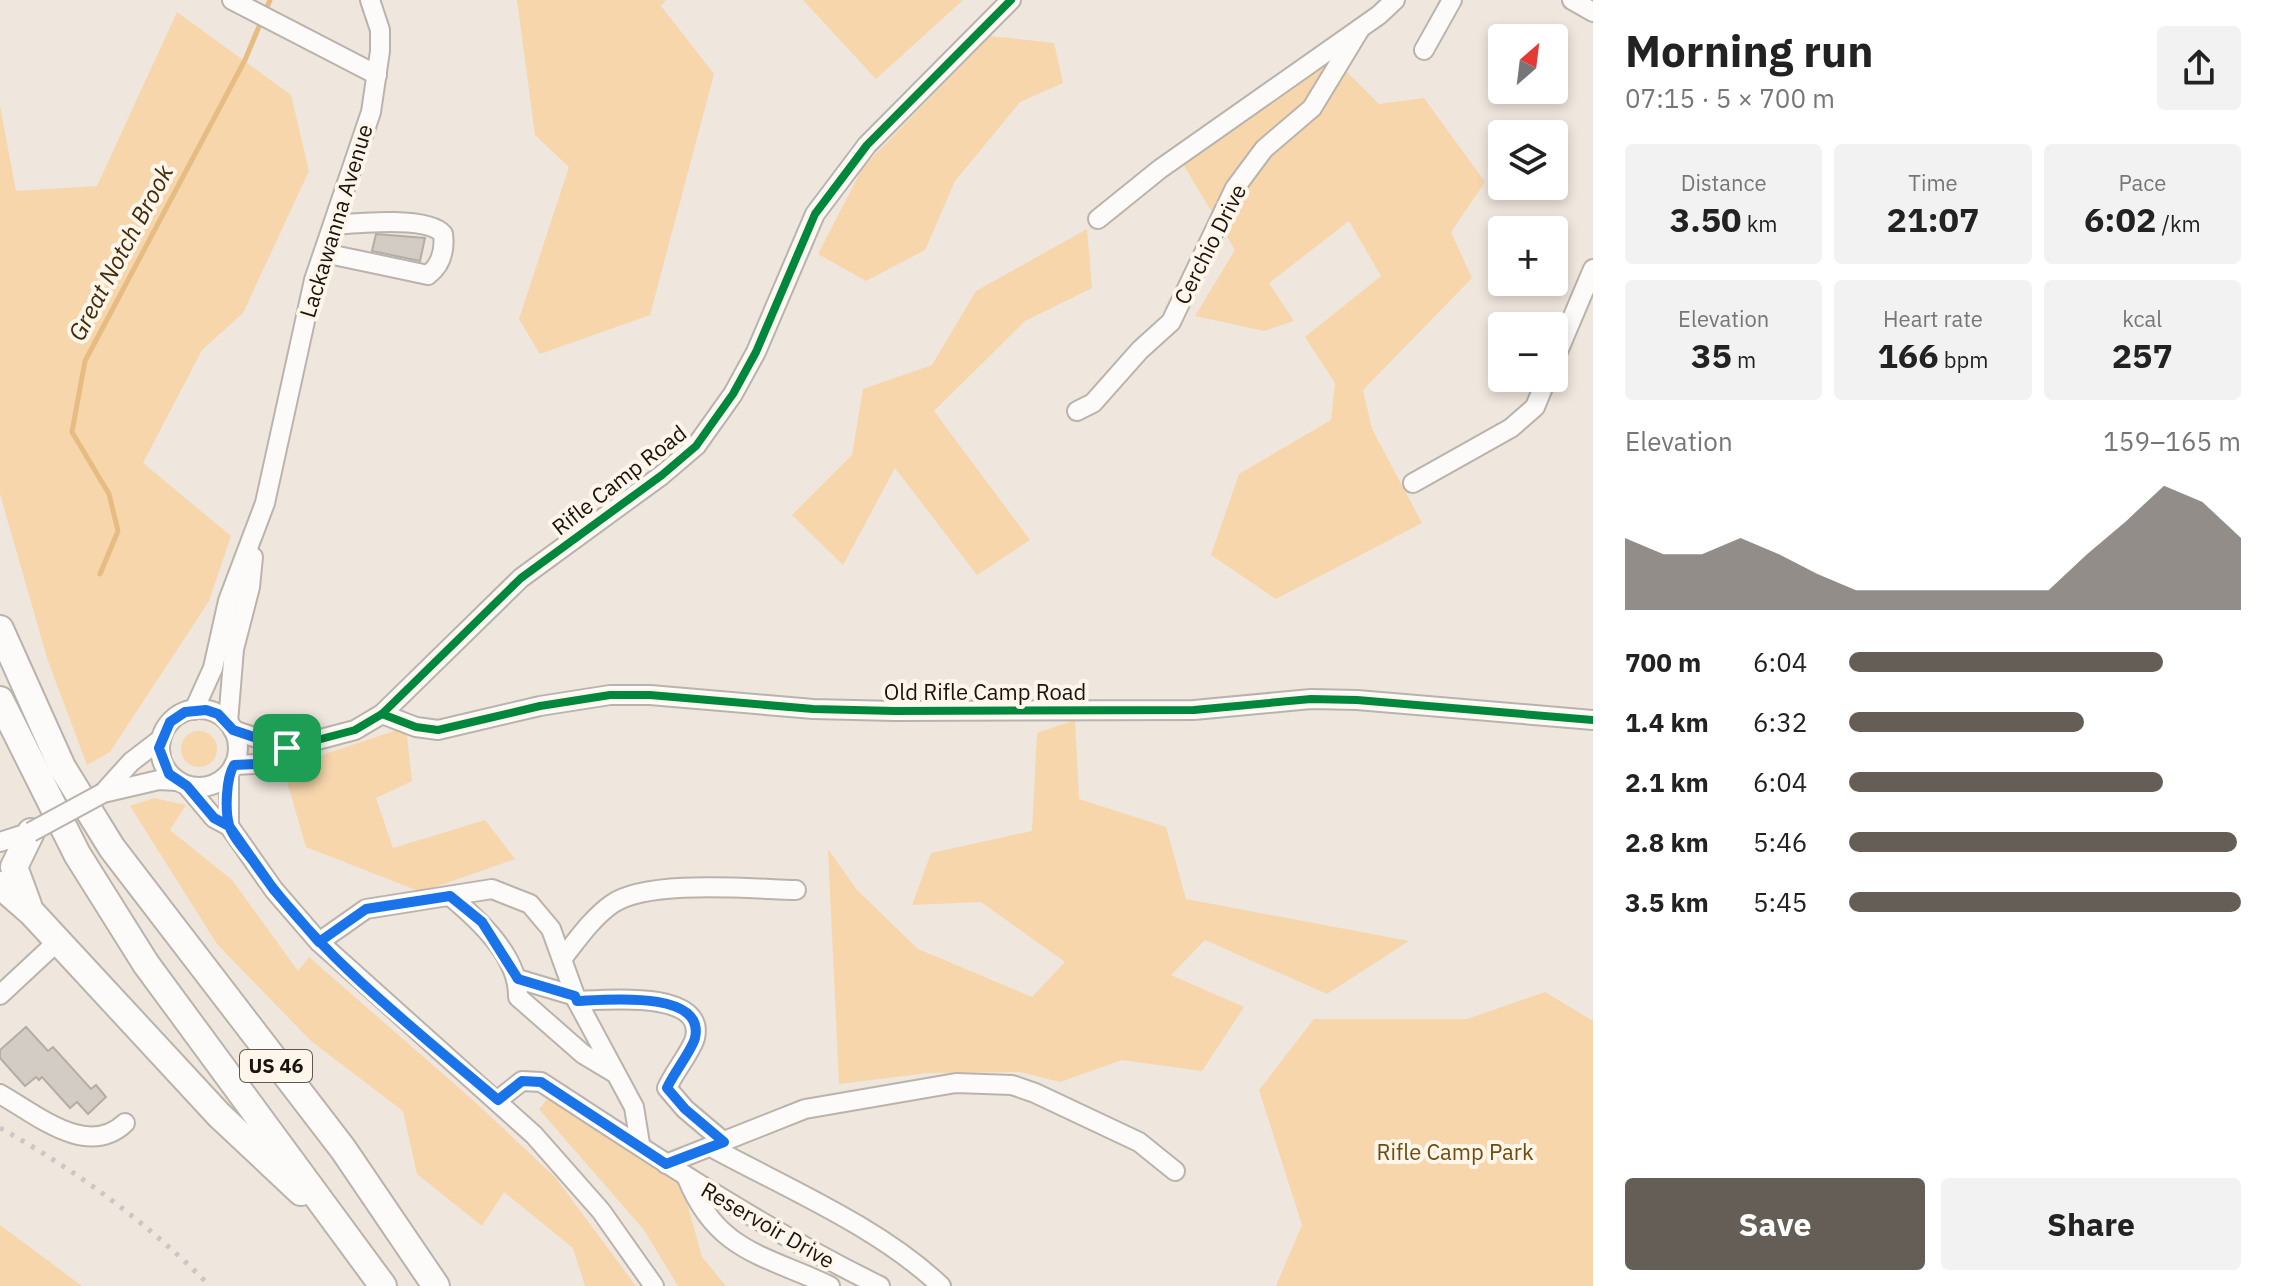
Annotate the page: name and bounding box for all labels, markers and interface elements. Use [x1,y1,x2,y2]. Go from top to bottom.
text: Morning run [1625,22,1874,79]
north arrow [1488,24,1568,104]
map controls [1488,24,1568,392]
button: share [2157,26,2241,110]
text: 07:15 · 5 × 700 m [1625,81,1835,115]
button: layers [1488,120,1568,200]
street label: Lackawanna Avenue [292,121,379,321]
water label: Great Notch Brook [60,159,180,346]
text: Distance [1681,168,1767,197]
text: Time [1908,168,1958,197]
text: Pace [2118,168,2166,197]
street label: Cerchio Drive [1167,179,1252,309]
text: 3.50 [1670,197,1742,241]
text: 21:07 [1887,197,1979,241]
text: 6:02 [2084,197,2156,241]
text: km [1742,209,1778,238]
text: /km [2156,209,2201,238]
button: + [1488,216,1568,296]
text: Elevation [1678,304,1769,333]
text: Heart rate [1883,304,1983,333]
text: kcal [2122,304,2162,333]
button: − [1488,312,1568,392]
text: 35 [1691,333,1732,377]
text: 166 [1877,333,1939,377]
text: 257 [2112,333,2173,377]
text: m [1732,345,1756,374]
text: bpm [1939,345,1989,374]
street label: Rifle Camp Road [545,418,692,541]
text: Elevation [1625,424,1733,458]
text: 159–165 m [2103,424,2241,458]
text: 700 m [1625,645,1701,679]
text: 6:04 [1753,645,1807,679]
street label: Old Rifle Camp Road [884,677,1086,706]
text: 1.4 km [1625,705,1709,739]
text: 6:32 [1753,705,1807,739]
pin [253,714,321,782]
icon: arrive [265,726,309,770]
text: 2.1 km [1625,765,1709,799]
text: 6:04 [1753,765,1807,799]
text: 2.8 km [1625,825,1709,859]
text: 5:46 [1753,825,1807,859]
text: 3.5 km [1625,885,1709,919]
text: 5:45 [1753,885,1807,919]
road number: US 46 [240,1050,312,1082]
park label: Rifle Camp Park [1376,1137,1534,1166]
street label: Reservoir Drive [696,1175,840,1275]
button: Save [1625,1178,1925,1270]
button: Share [1941,1178,2241,1270]

